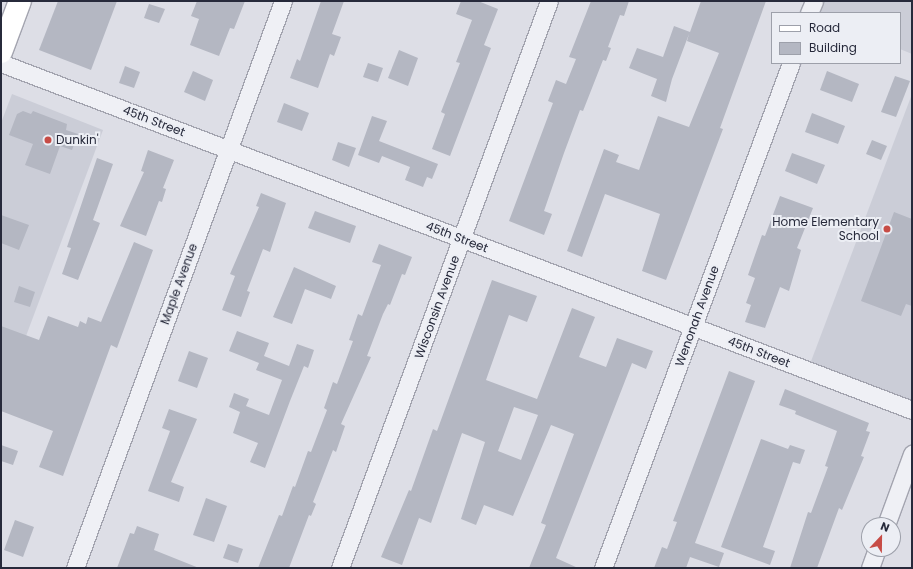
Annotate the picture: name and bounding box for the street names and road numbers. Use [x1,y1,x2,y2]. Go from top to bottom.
street label: 45th Street [121,103,187,139]
street label: 45th Street [424,219,490,255]
street label: Maple Avenue [158,242,200,326]
street label: Wisconsin Avenue [412,253,462,361]
street label: Wenonah Avenue [672,264,722,368]
street label: 45th Street [726,334,792,370]

